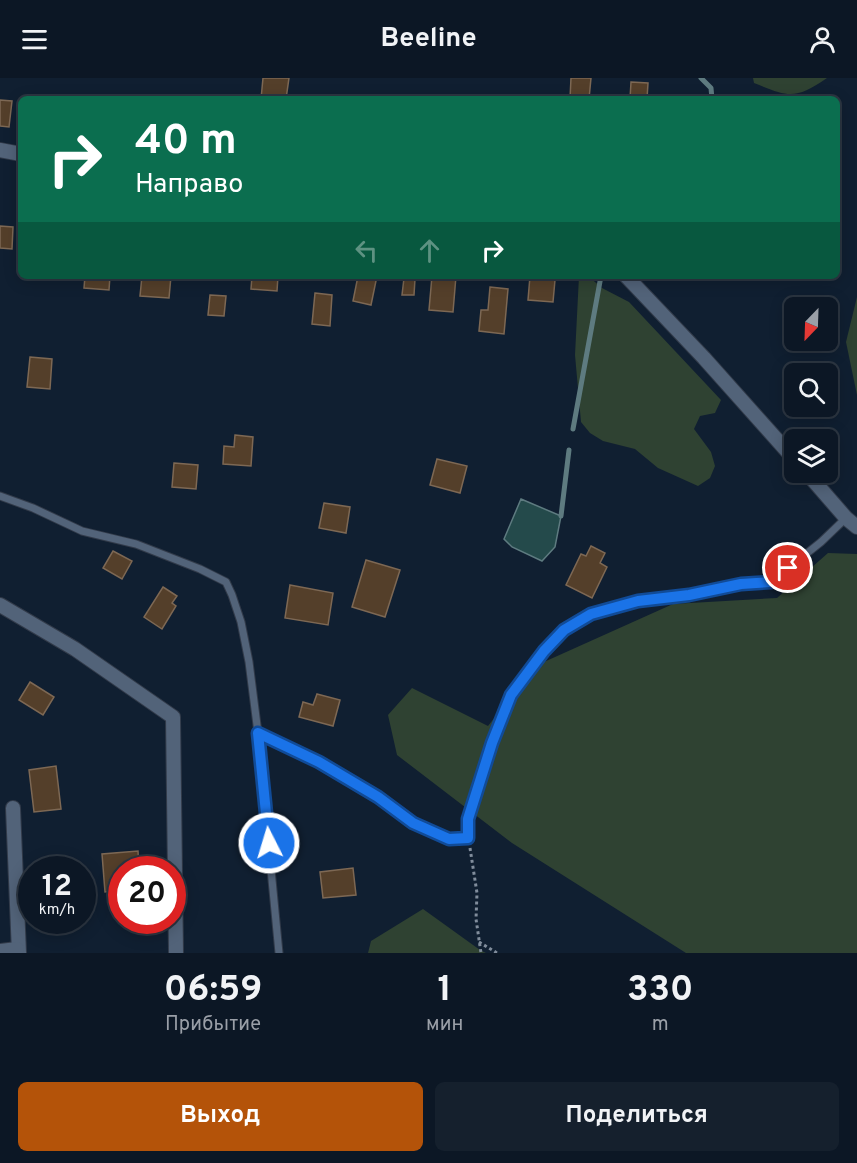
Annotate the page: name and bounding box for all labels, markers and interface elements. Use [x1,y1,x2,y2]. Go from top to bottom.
text: Beeline [380,22,477,56]
icon: menu [18,23,51,56]
icon: person [806,23,839,56]
text: 40 m [135,116,237,169]
icon: right [36,120,114,198]
text: Направо [135,168,243,202]
icon: left [350,234,383,267]
icon: ahead [413,234,446,267]
icon: right [476,234,509,267]
north arrow [784,297,838,351]
map controls [784,297,838,483]
button: search [784,363,838,417]
button: layers [784,429,838,483]
pin [762,542,813,593]
icon: arrive [771,551,804,584]
position arrow [237,811,301,875]
speed limit sign: 20 [108,856,186,934]
text: 12 [42,869,72,906]
text: km/h [39,901,75,920]
text: 06:59 [164,968,262,1014]
text: 1 [437,968,452,1014]
text: 330 [627,968,693,1014]
text: Прибытие [165,1012,261,1038]
text: мин [426,1012,463,1038]
text: m [652,1012,669,1038]
button: Выход [18,1082,423,1151]
button: Поделиться [435,1082,839,1151]

